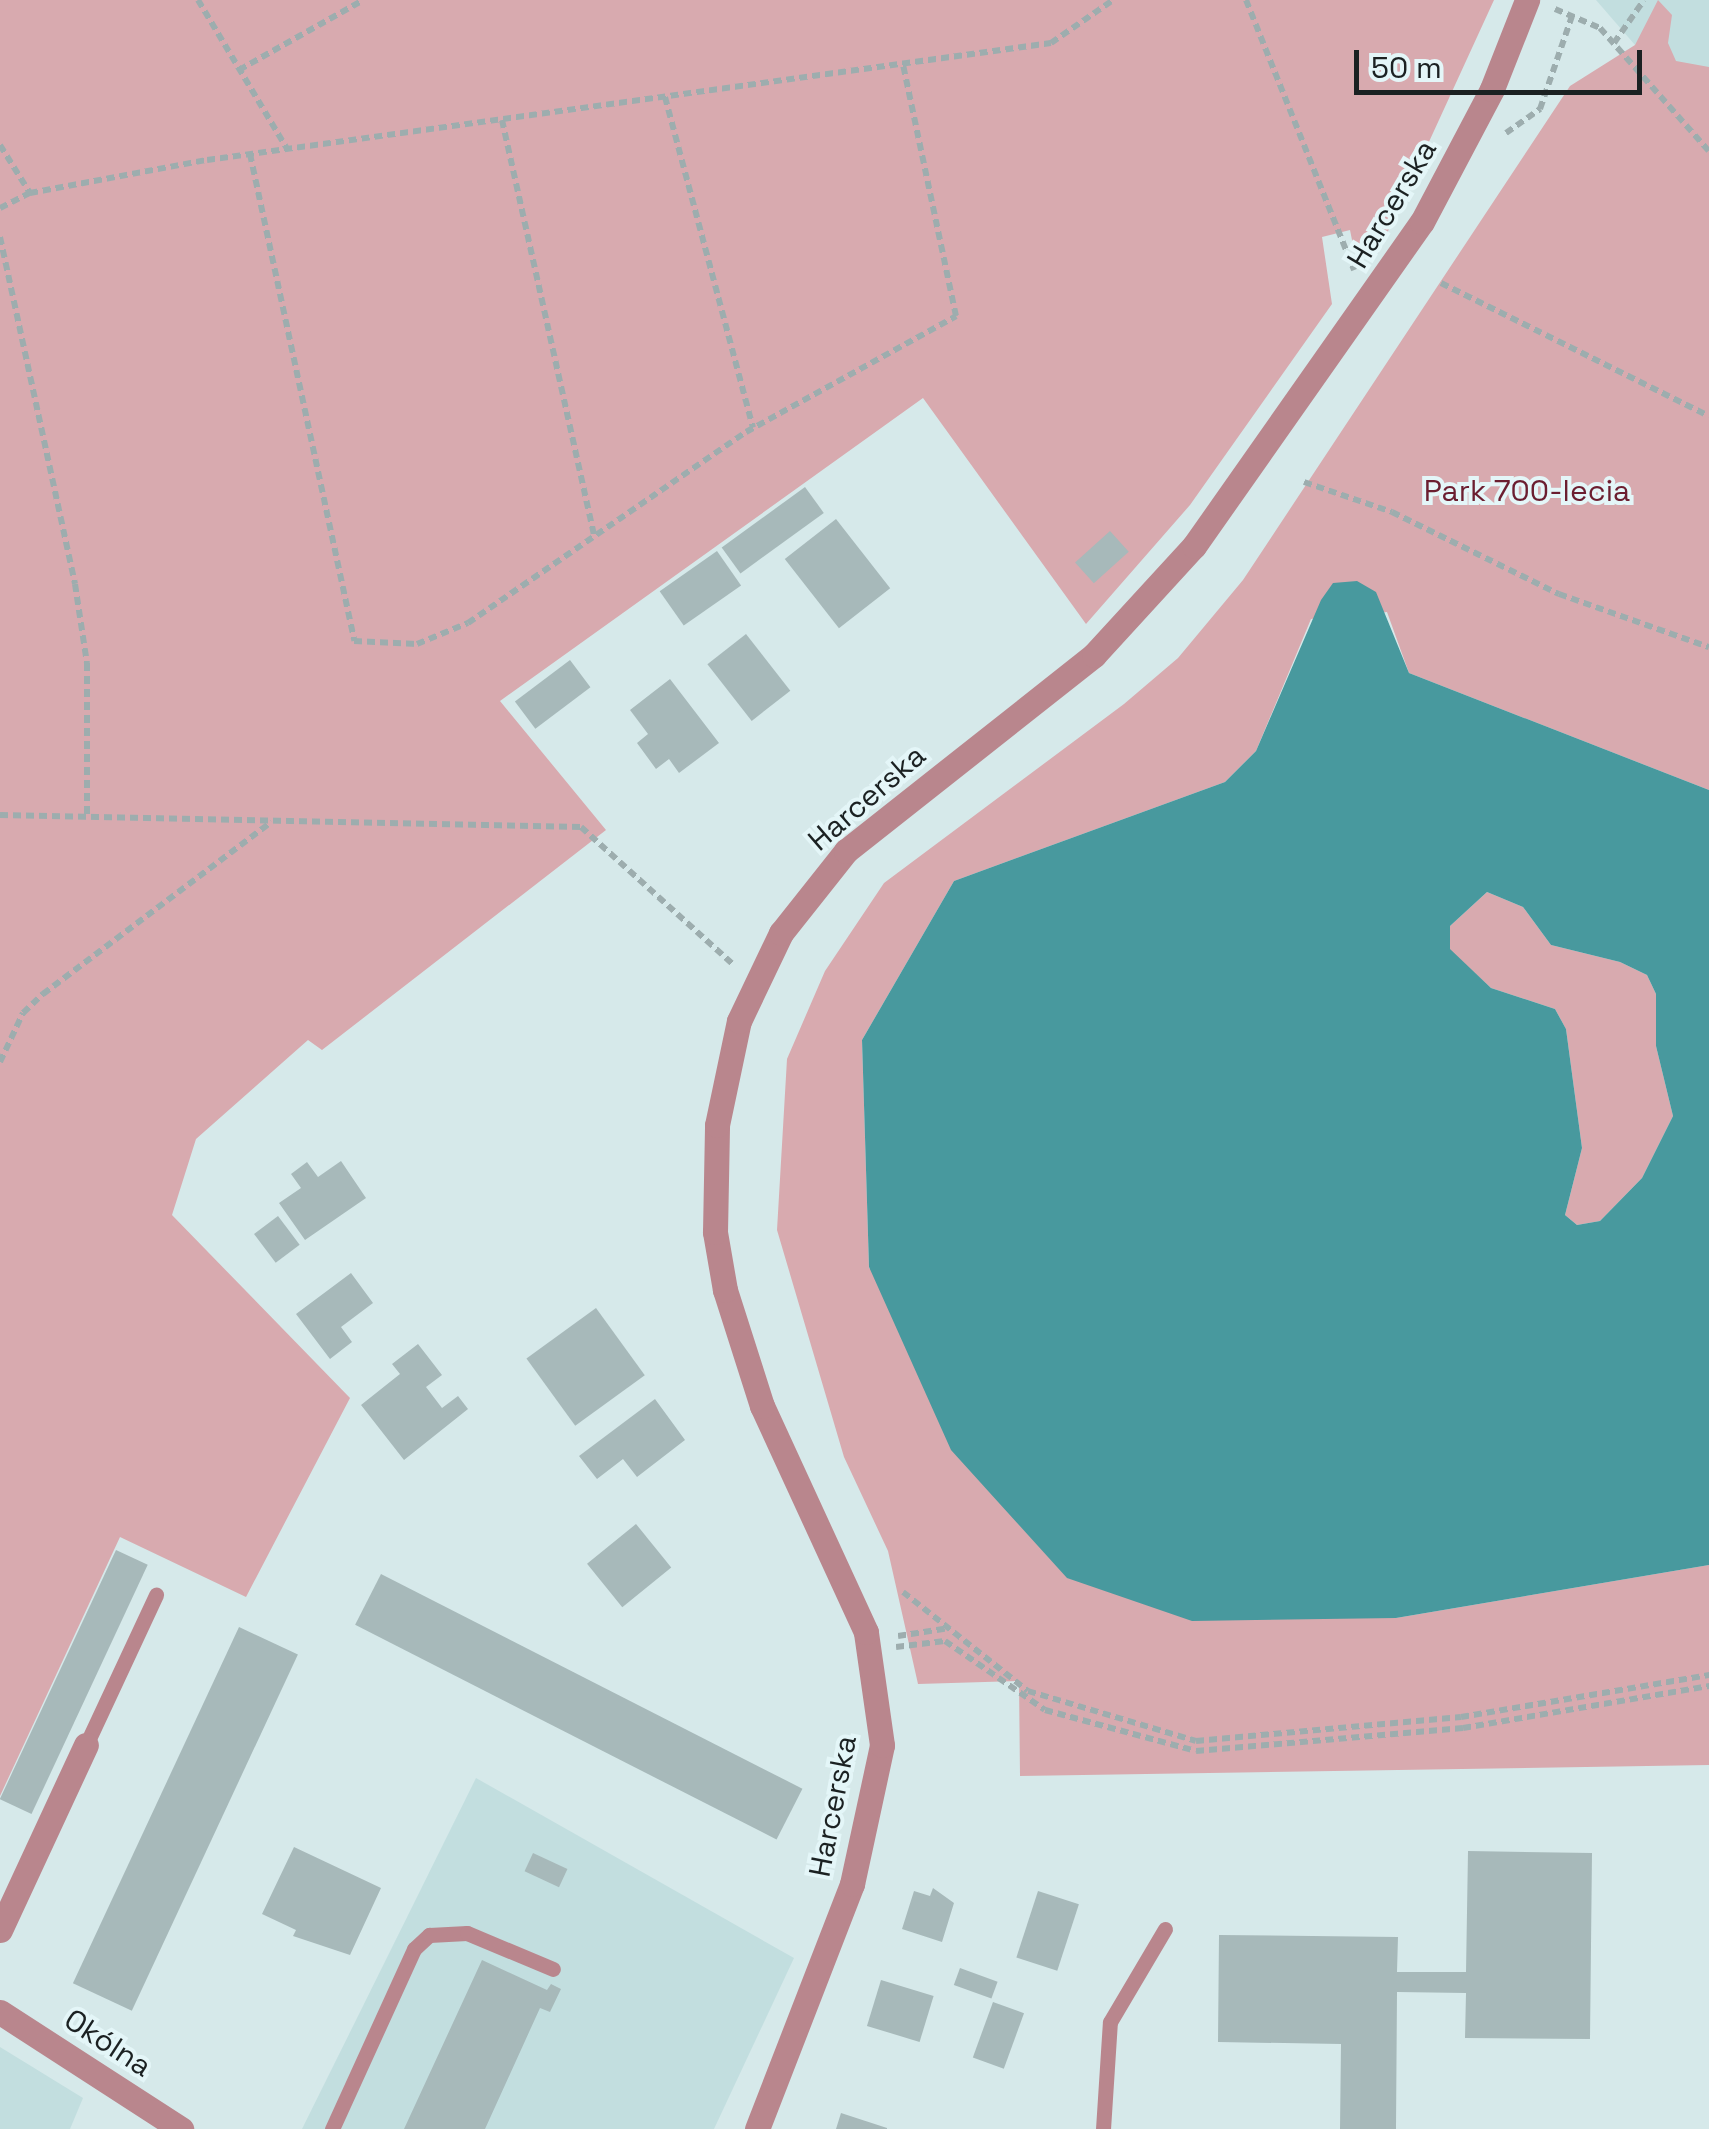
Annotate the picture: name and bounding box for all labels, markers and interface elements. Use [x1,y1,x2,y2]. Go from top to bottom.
scale bar [1359,30,1646,92]
text: 50 m [1371,48,1442,87]
street label: Harcerska [1340,133,1444,275]
park label: Park 700-lecia [1424,473,1630,509]
street label: Harcerska [801,737,933,859]
street label: Harcerska [802,1732,864,1880]
street label: Okólna [58,2002,158,2084]

